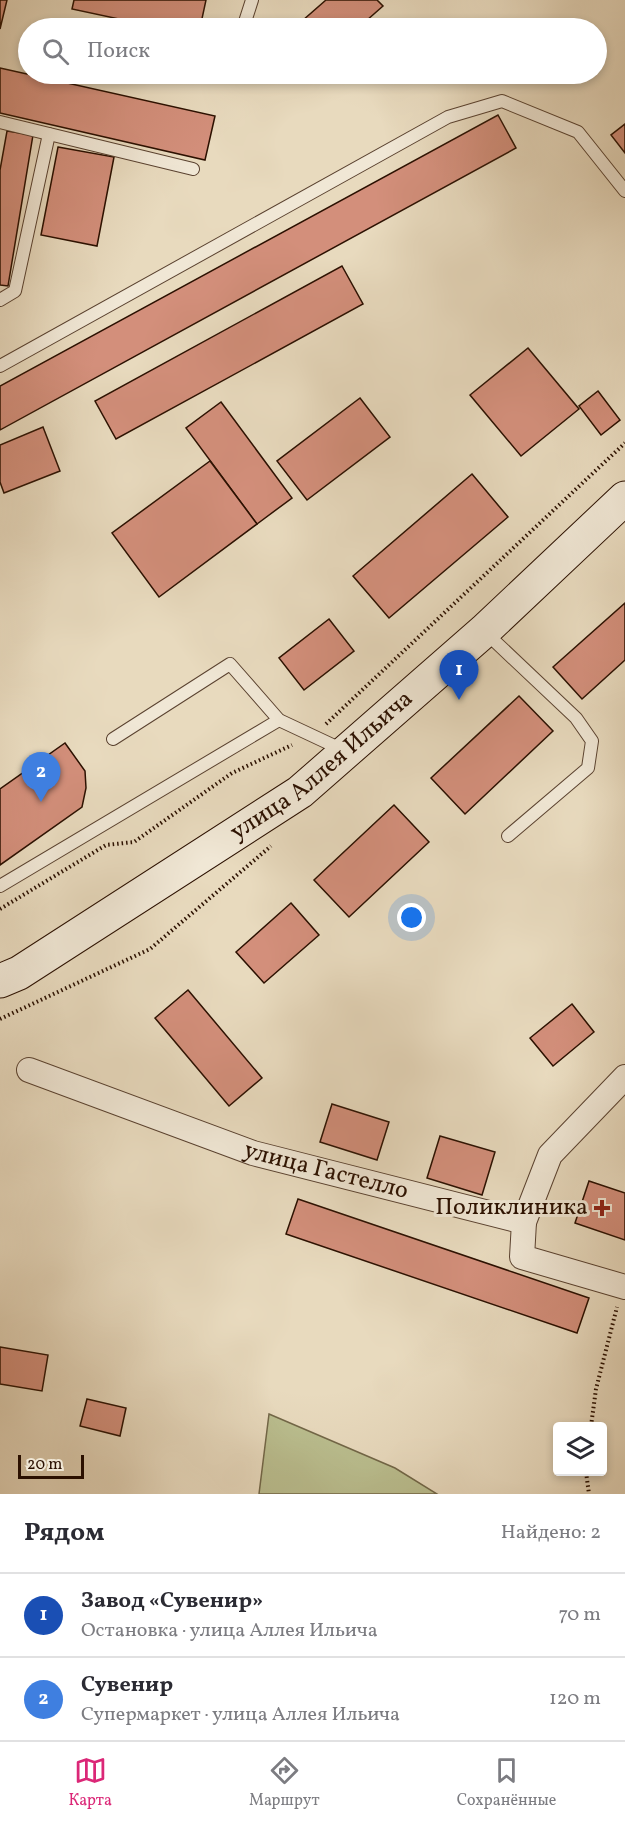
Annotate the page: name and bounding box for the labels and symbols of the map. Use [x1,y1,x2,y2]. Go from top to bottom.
pin: 1 [440,650,478,700]
street label: улица Аллея Ильича [224,683,421,849]
pin: 2 [22,752,60,802]
your location [397,903,426,932]
street label: улица Гастелло [238,1134,412,1209]
place label: Поликлиника [435,1191,588,1225]
marker: Поликлиника [593,1199,611,1217]
scale bar [18,1452,84,1480]

